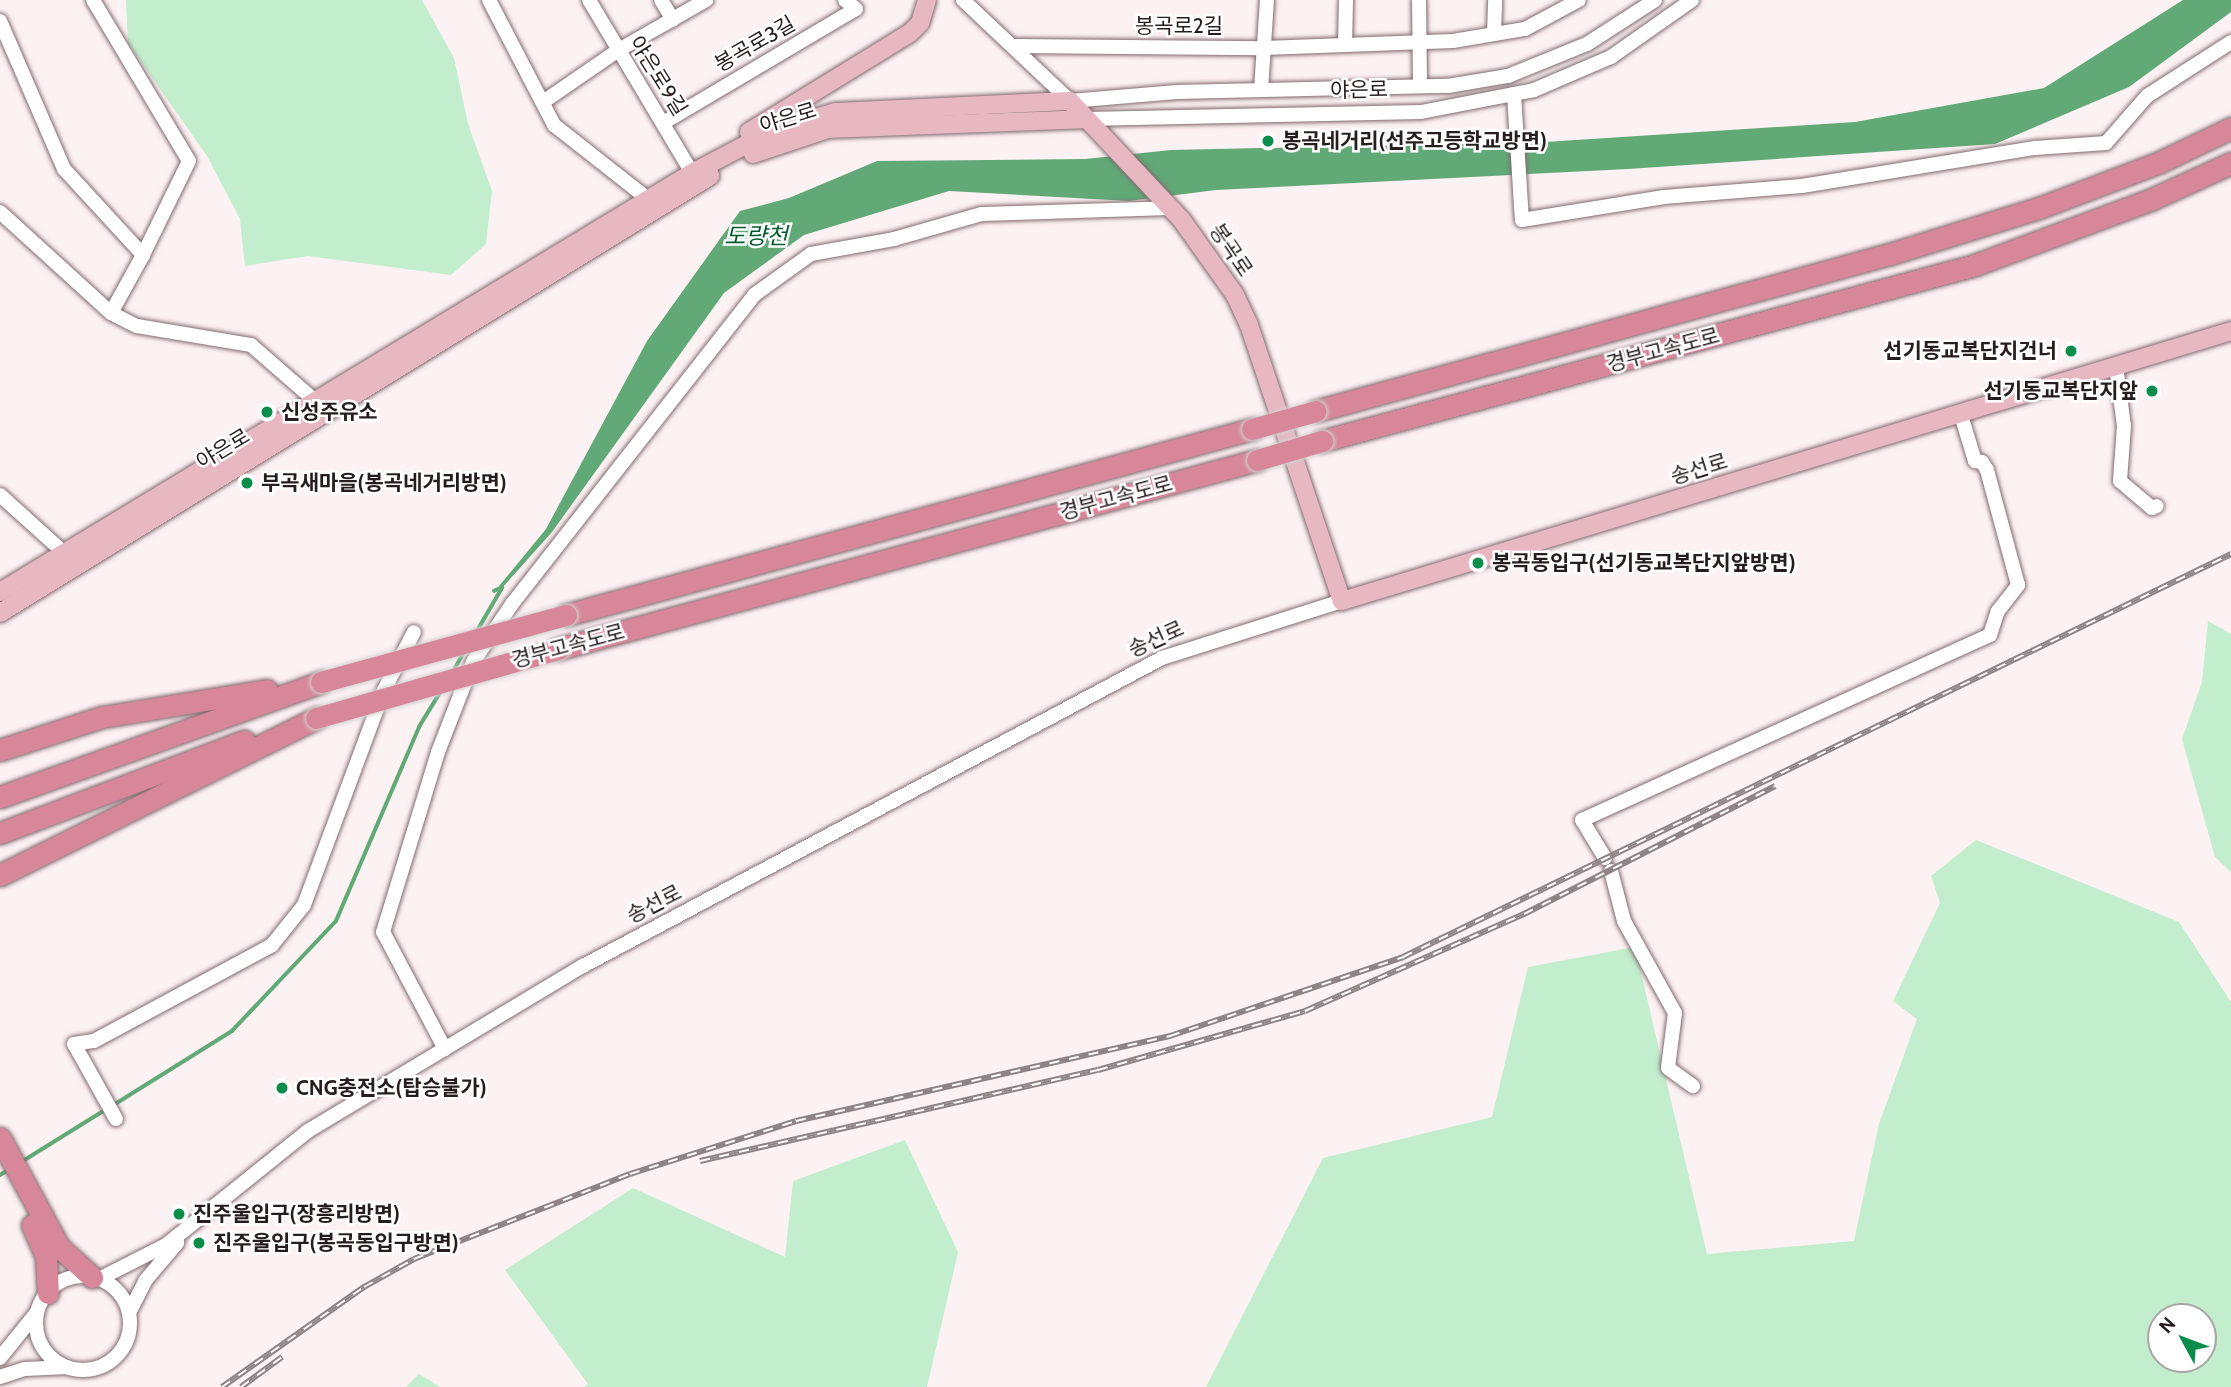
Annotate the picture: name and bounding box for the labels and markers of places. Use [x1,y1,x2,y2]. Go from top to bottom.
place label: 봉곡네거리(선주고등학교방면) [1282,128,1547,154]
marker: 봉곡네거리(선주고등학교방면) [1260,133,1276,149]
place label: 선기동교복단지건너 [1883,338,2057,364]
marker: 선기동교복단지건너 [2063,343,2079,359]
place label: 선기동교복단지앞 [1983,378,2138,404]
marker: 선기동교복단지앞 [2144,383,2160,399]
place label: 신성주유소 [281,399,378,425]
marker: 신성주유소 [259,404,275,420]
place label: 부곡새마을(봉곡네거리방면) [261,470,507,496]
marker: 부곡새마을(봉곡네거리방면) [239,475,255,491]
place label: 봉곡동입구(선기동교복단지앞방면) [1492,550,1796,576]
marker: 봉곡동입구(선기동교복단지앞방면) [1470,555,1486,571]
place label: CNG충전소(탑승불가) [296,1075,487,1101]
marker: CNG충전소(탑승불가) [274,1080,290,1096]
place label: 진주울입구(장흥리방면) [193,1201,400,1227]
marker: 진주울입구(장흥리방면) [171,1206,187,1222]
place label: 진주울입구(봉곡동입구방면) [213,1230,459,1256]
marker: 진주울입구(봉곡동입구방면) [191,1235,207,1251]

